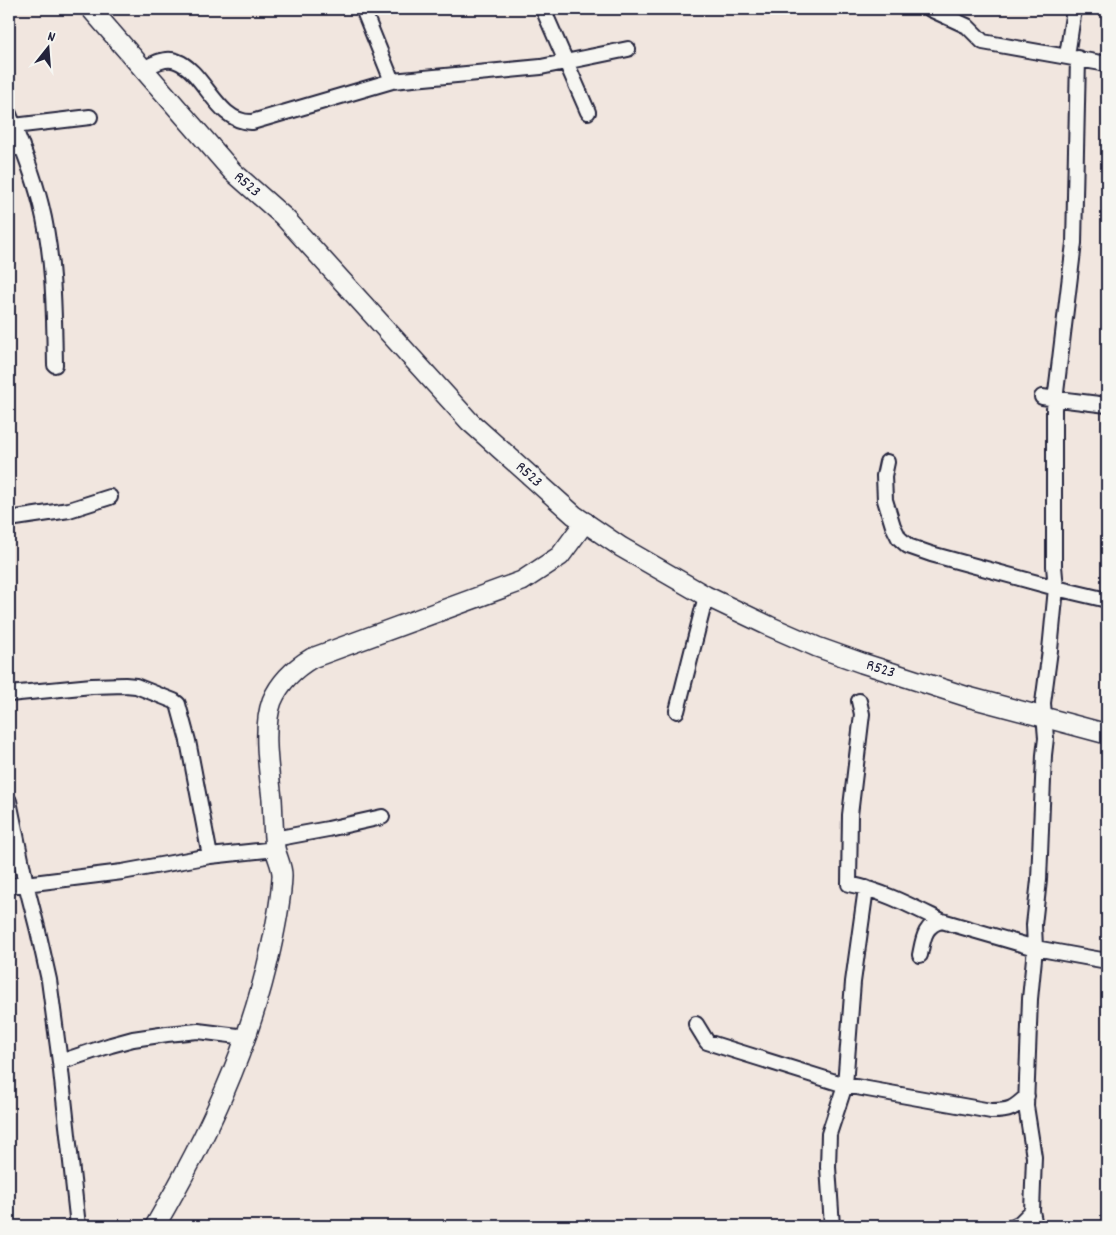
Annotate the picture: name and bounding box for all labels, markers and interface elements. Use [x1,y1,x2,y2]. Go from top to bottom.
north arrow [22,22,72,72]
text: N [45,27,58,48]
street label: R523 [229,166,266,203]
street label: R523 [510,456,547,493]
street label: R523 [863,654,898,684]

